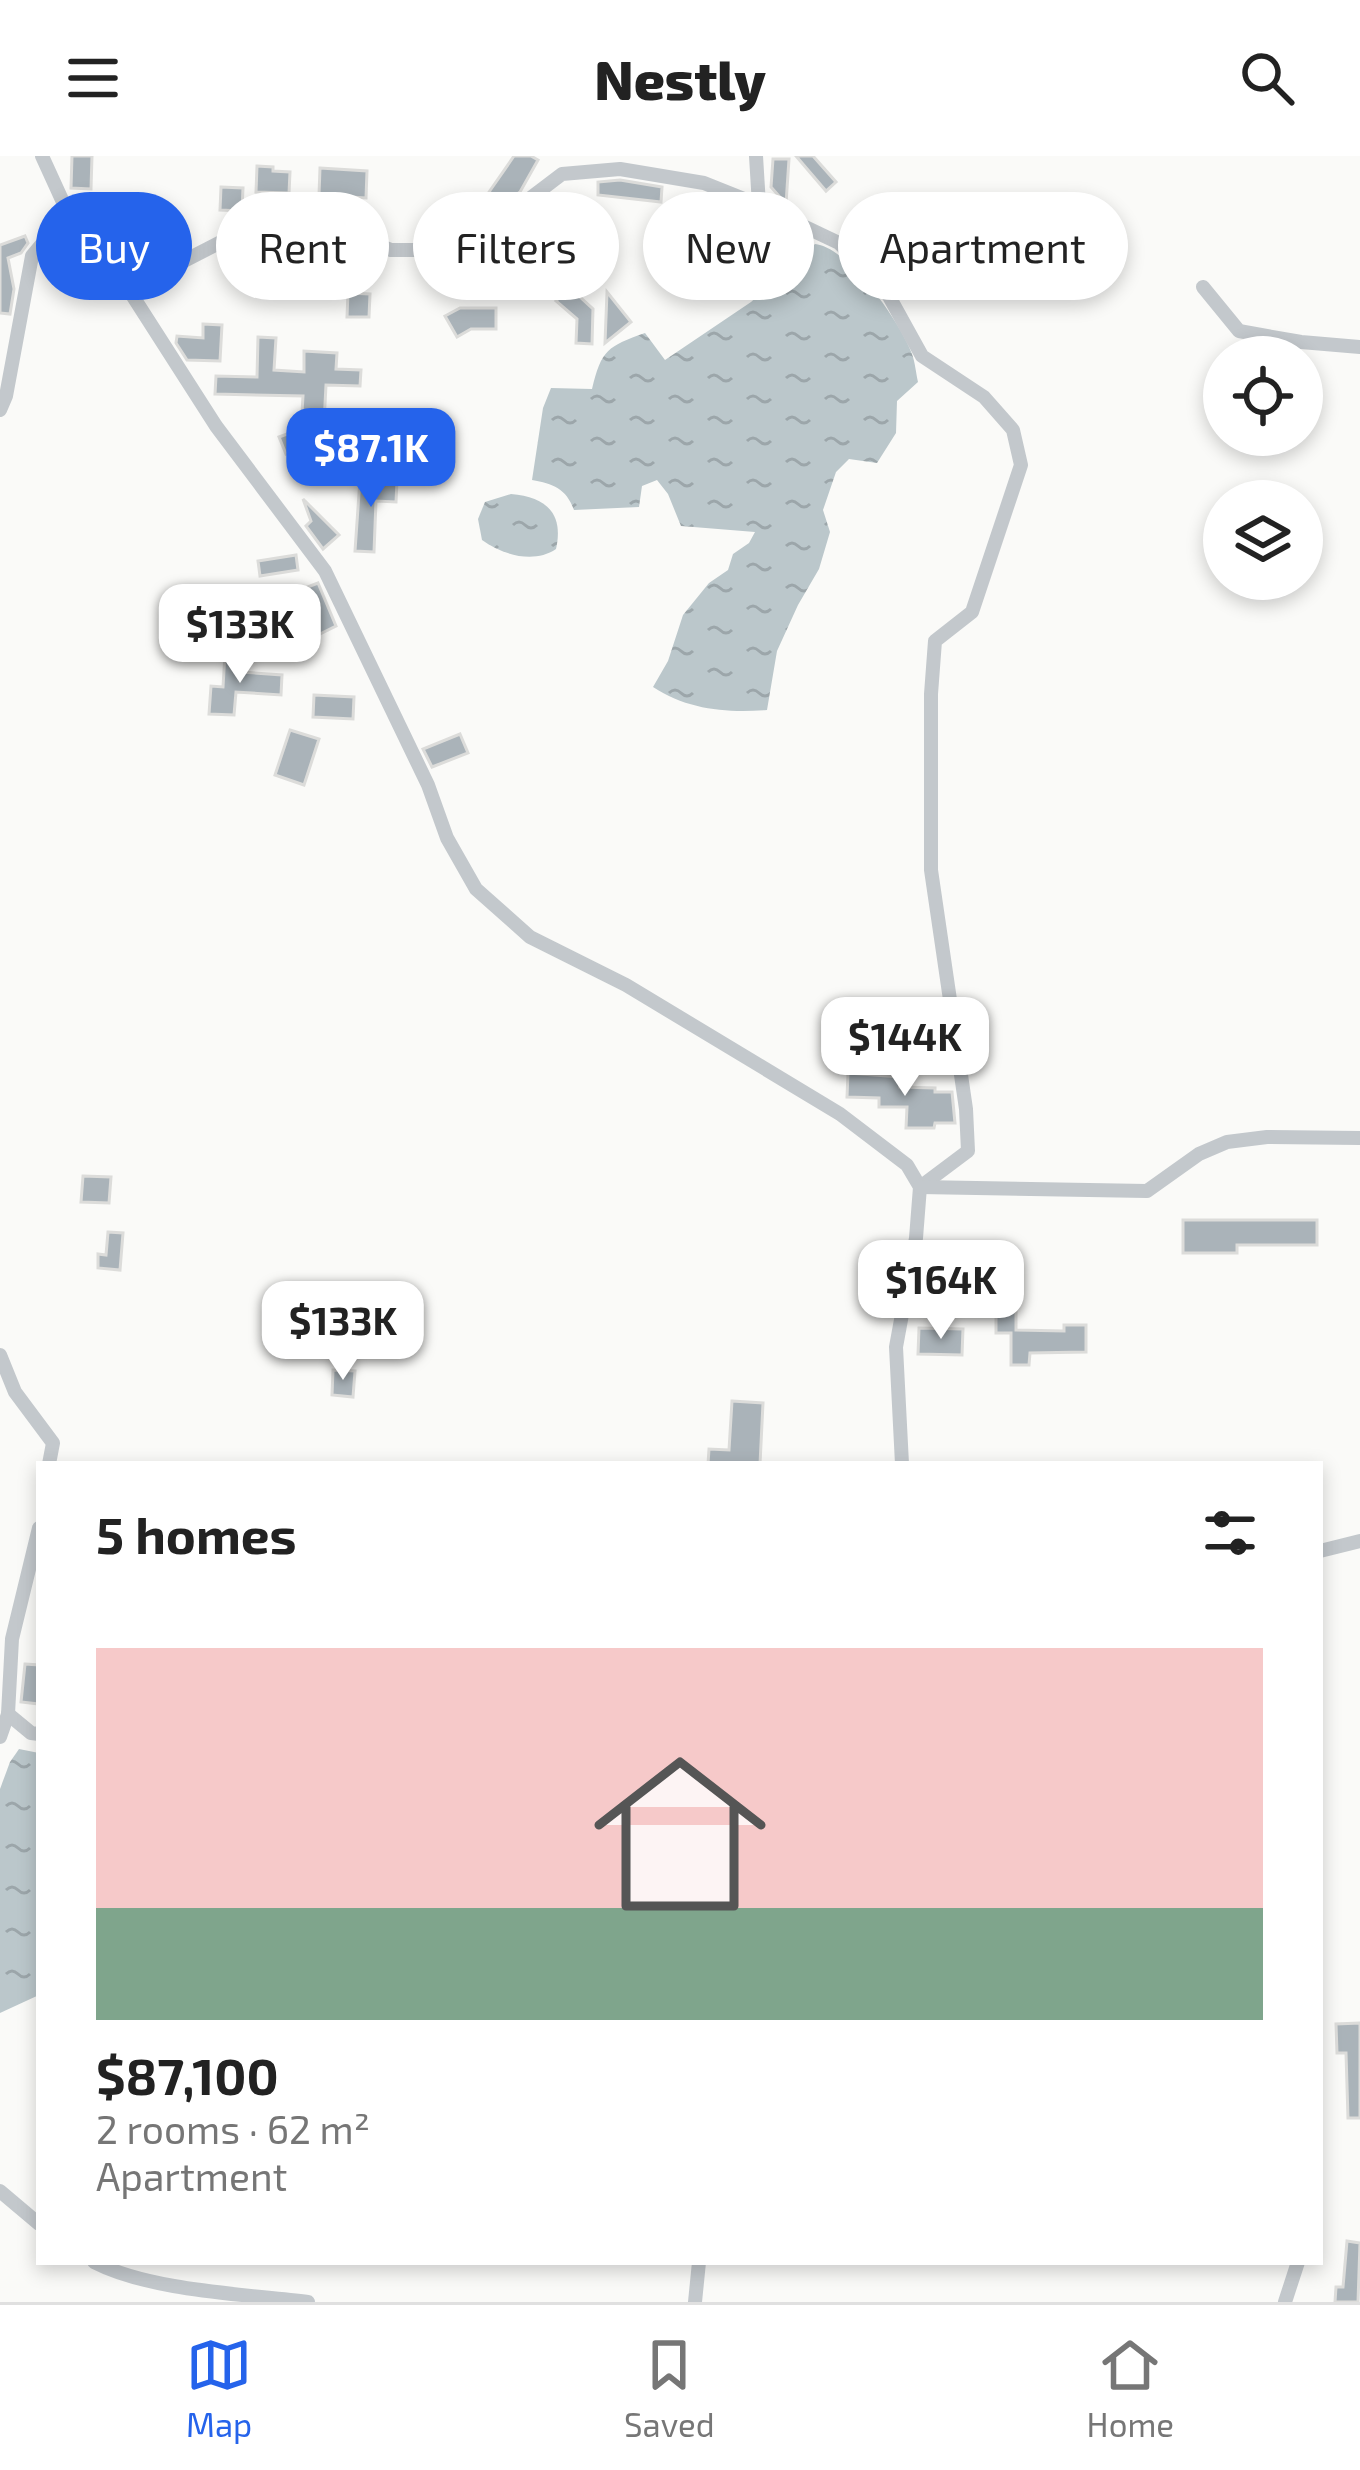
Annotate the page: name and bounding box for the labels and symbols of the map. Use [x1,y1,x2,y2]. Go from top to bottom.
pin: $87.1K [273,408,469,510]
pin: $133K [156,584,324,686]
pin: $144K [821,997,989,1099]
pin: $164K [857,1240,1025,1342]
pin: $133K [259,1281,427,1383]

